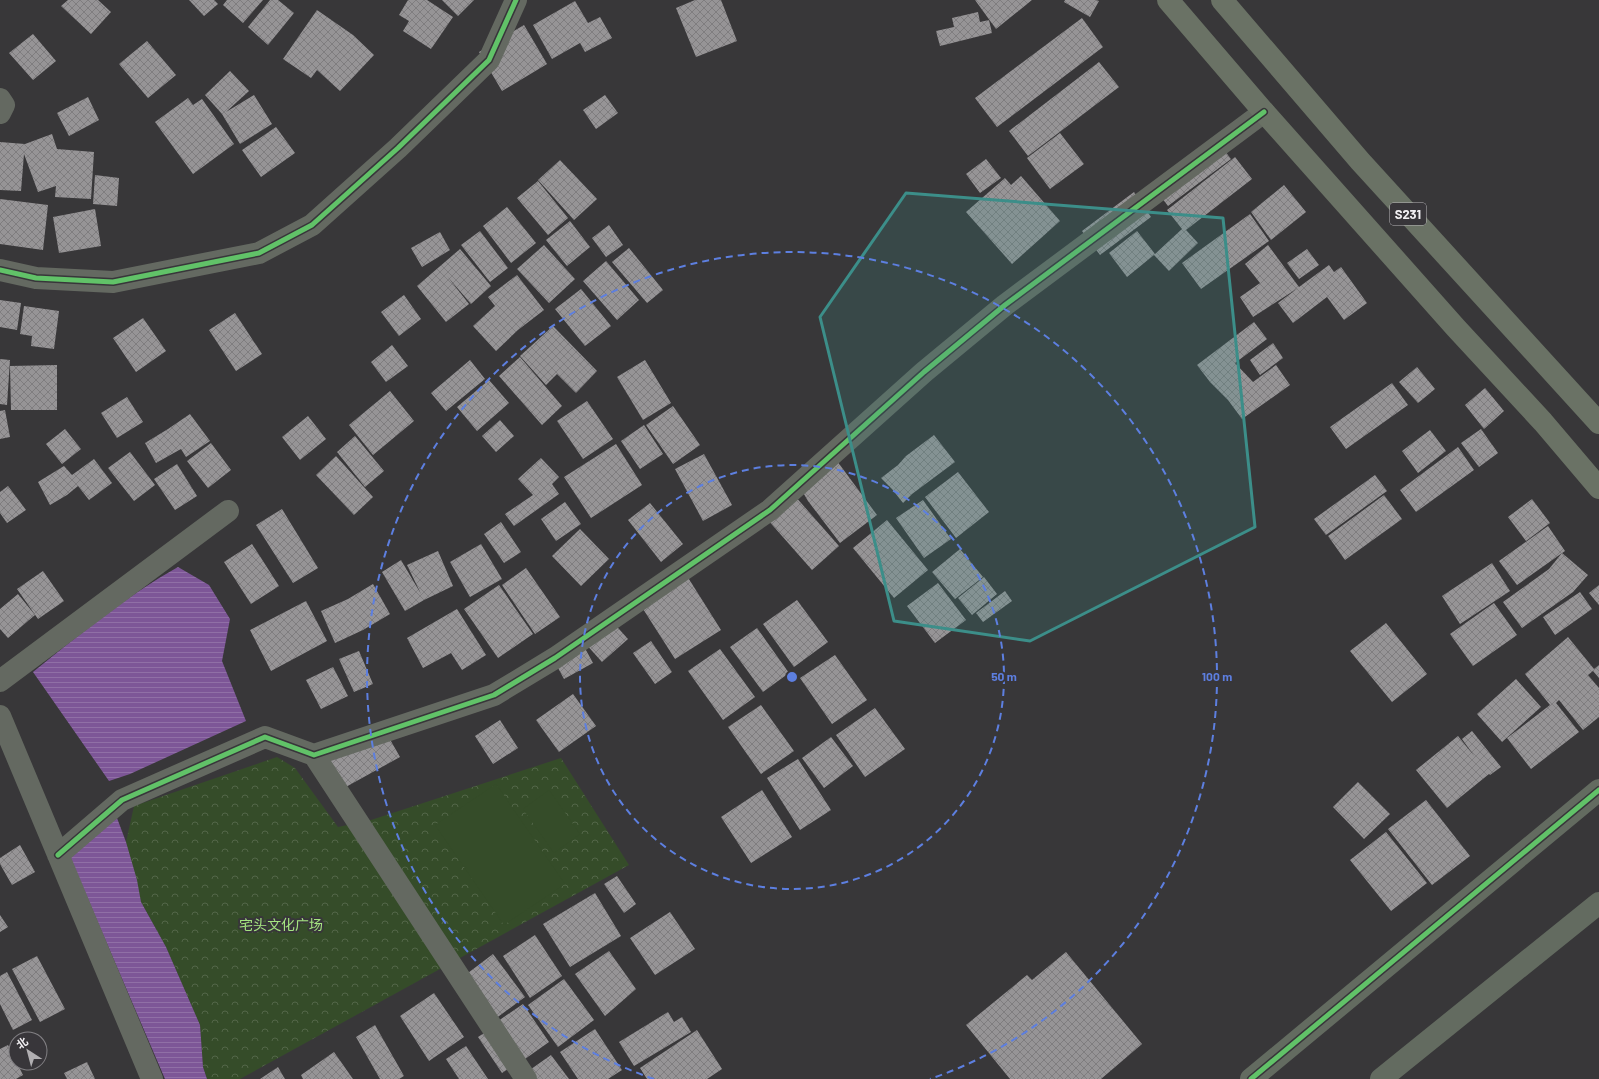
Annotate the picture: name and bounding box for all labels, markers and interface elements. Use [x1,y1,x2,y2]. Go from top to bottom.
road number: S231 [1390,203,1426,225]
text: 50 m [991,669,1017,683]
text: 100 m [1202,669,1232,683]
centre of rings [785,670,799,684]
park label: 宅头文化广场 [239,916,323,933]
north arrow [8,1031,48,1071]
text: 北 [14,1034,30,1051]

